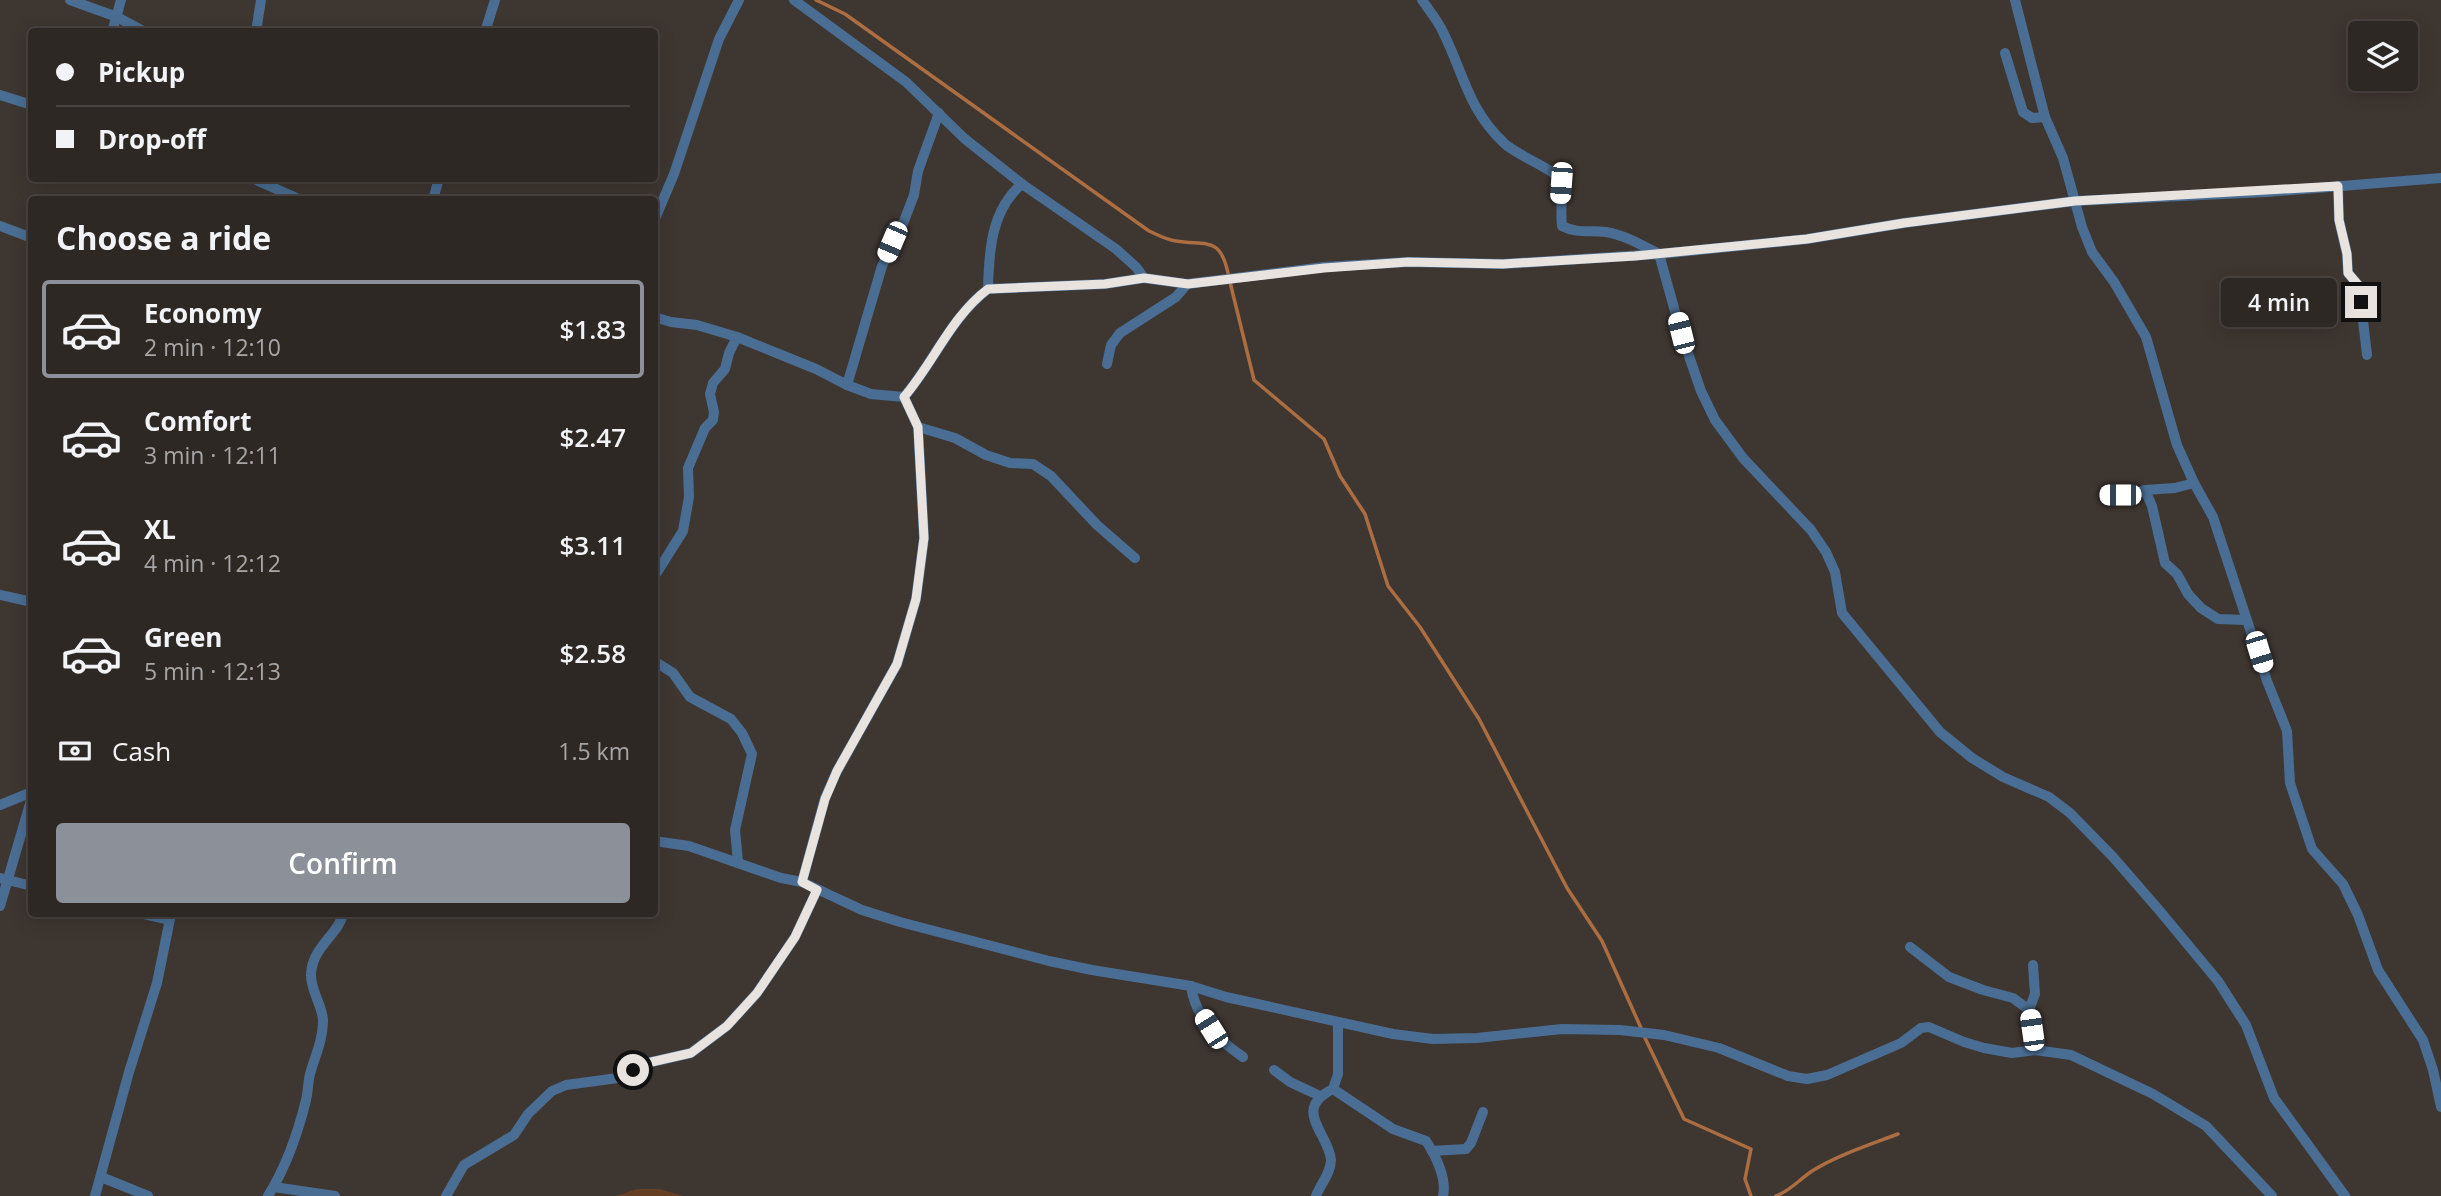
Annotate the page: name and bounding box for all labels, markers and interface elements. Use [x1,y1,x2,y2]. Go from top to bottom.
map controls [2348,21,2418,91]
button: layers [2348,21,2418,91]
text: Pickup [98,54,185,90]
text: Drop-off [98,121,206,157]
car [1550,161,1573,205]
text: Choose a ride [56,216,271,259]
car [875,219,910,265]
callout: 4 min [2221,278,2336,326]
text: 4 min [2248,286,2310,318]
route end [2345,286,2377,318]
text: Economy [144,295,262,331]
icon: car [60,298,123,361]
car [1666,310,1697,356]
text: $1.83 [559,311,626,347]
text: 2 min · 12:10 [144,331,281,363]
text: Comfort [144,403,251,439]
icon: car [60,406,123,469]
text: $2.47 [559,419,626,455]
text: 3 min · 12:11 [144,439,281,471]
car [2100,485,2142,506]
text: XL [144,511,176,547]
icon: car [60,514,123,577]
text: $3.11 [559,527,626,563]
text: 4 min · 12:12 [144,547,281,579]
text: Green [144,619,222,655]
icon: car [60,622,123,685]
car [2243,629,2276,675]
text: $2.58 [559,635,626,671]
text: 5 min · 12:13 [144,655,281,687]
icon: cash [56,732,94,770]
text: Cash [112,733,171,769]
text: 1.5 km [558,735,630,767]
button: Confirm [56,823,630,903]
car [1191,1006,1232,1052]
car [2019,1008,2046,1052]
route start [617,1054,649,1086]

